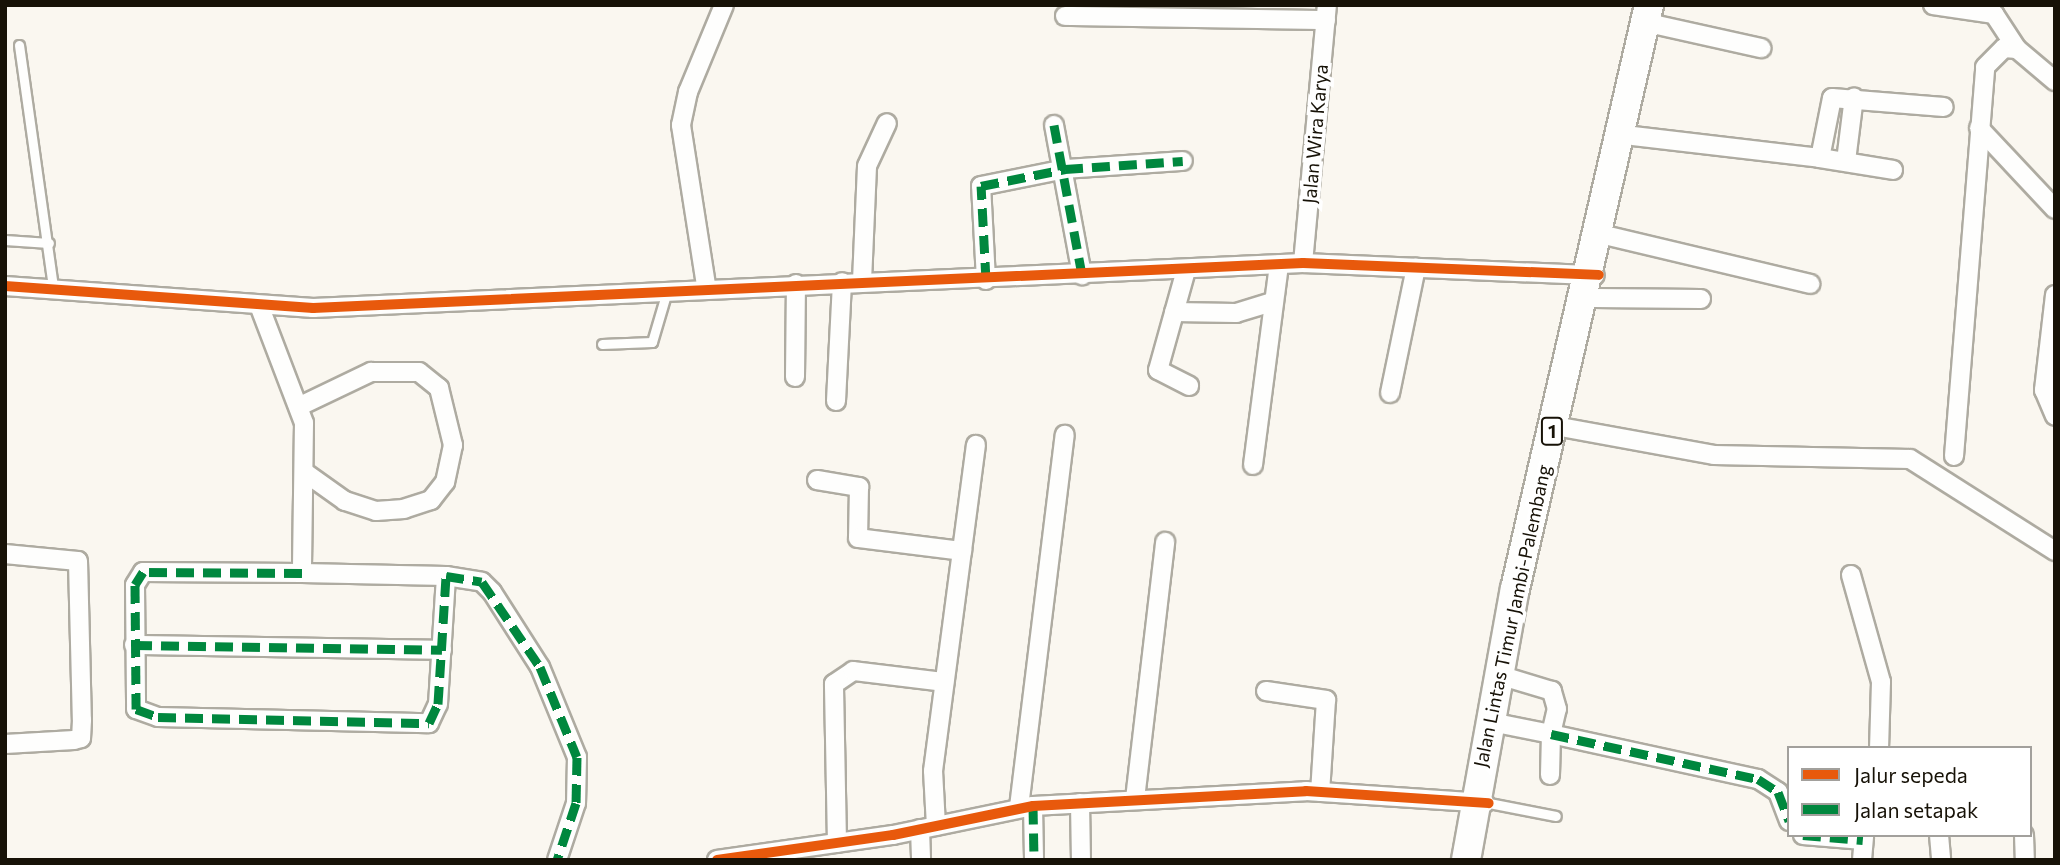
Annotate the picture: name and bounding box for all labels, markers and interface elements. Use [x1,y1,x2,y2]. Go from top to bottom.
street label: Jalan Wira Karya [1298,63,1332,205]
road number: 1 [1540,416,1564,446]
street label: Jalan Lintas Timur Jambi-Palembang [1469,463,1555,769]
legend [1787,746,2032,837]
text: Jalur sepeda [1854,762,1968,787]
text: Jalan setapak [1854,797,1978,822]

